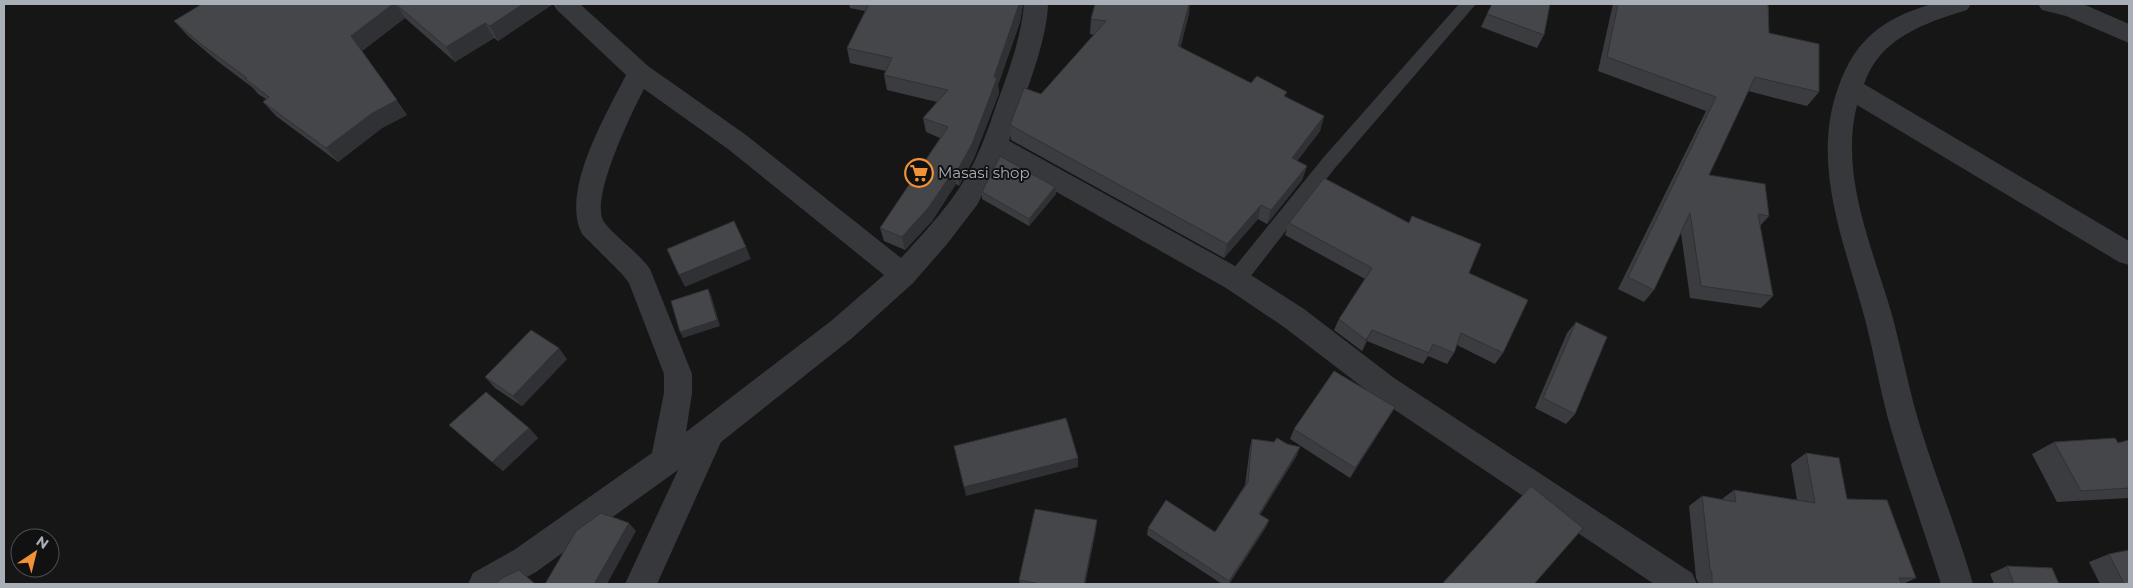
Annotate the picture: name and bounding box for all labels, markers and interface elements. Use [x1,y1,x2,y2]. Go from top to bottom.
supermarket icon: Masasi shop [904,158,934,188]
place label: Masasi shop [938,163,1030,182]
north arrow [10,528,60,578]
text: N [33,532,52,553]

